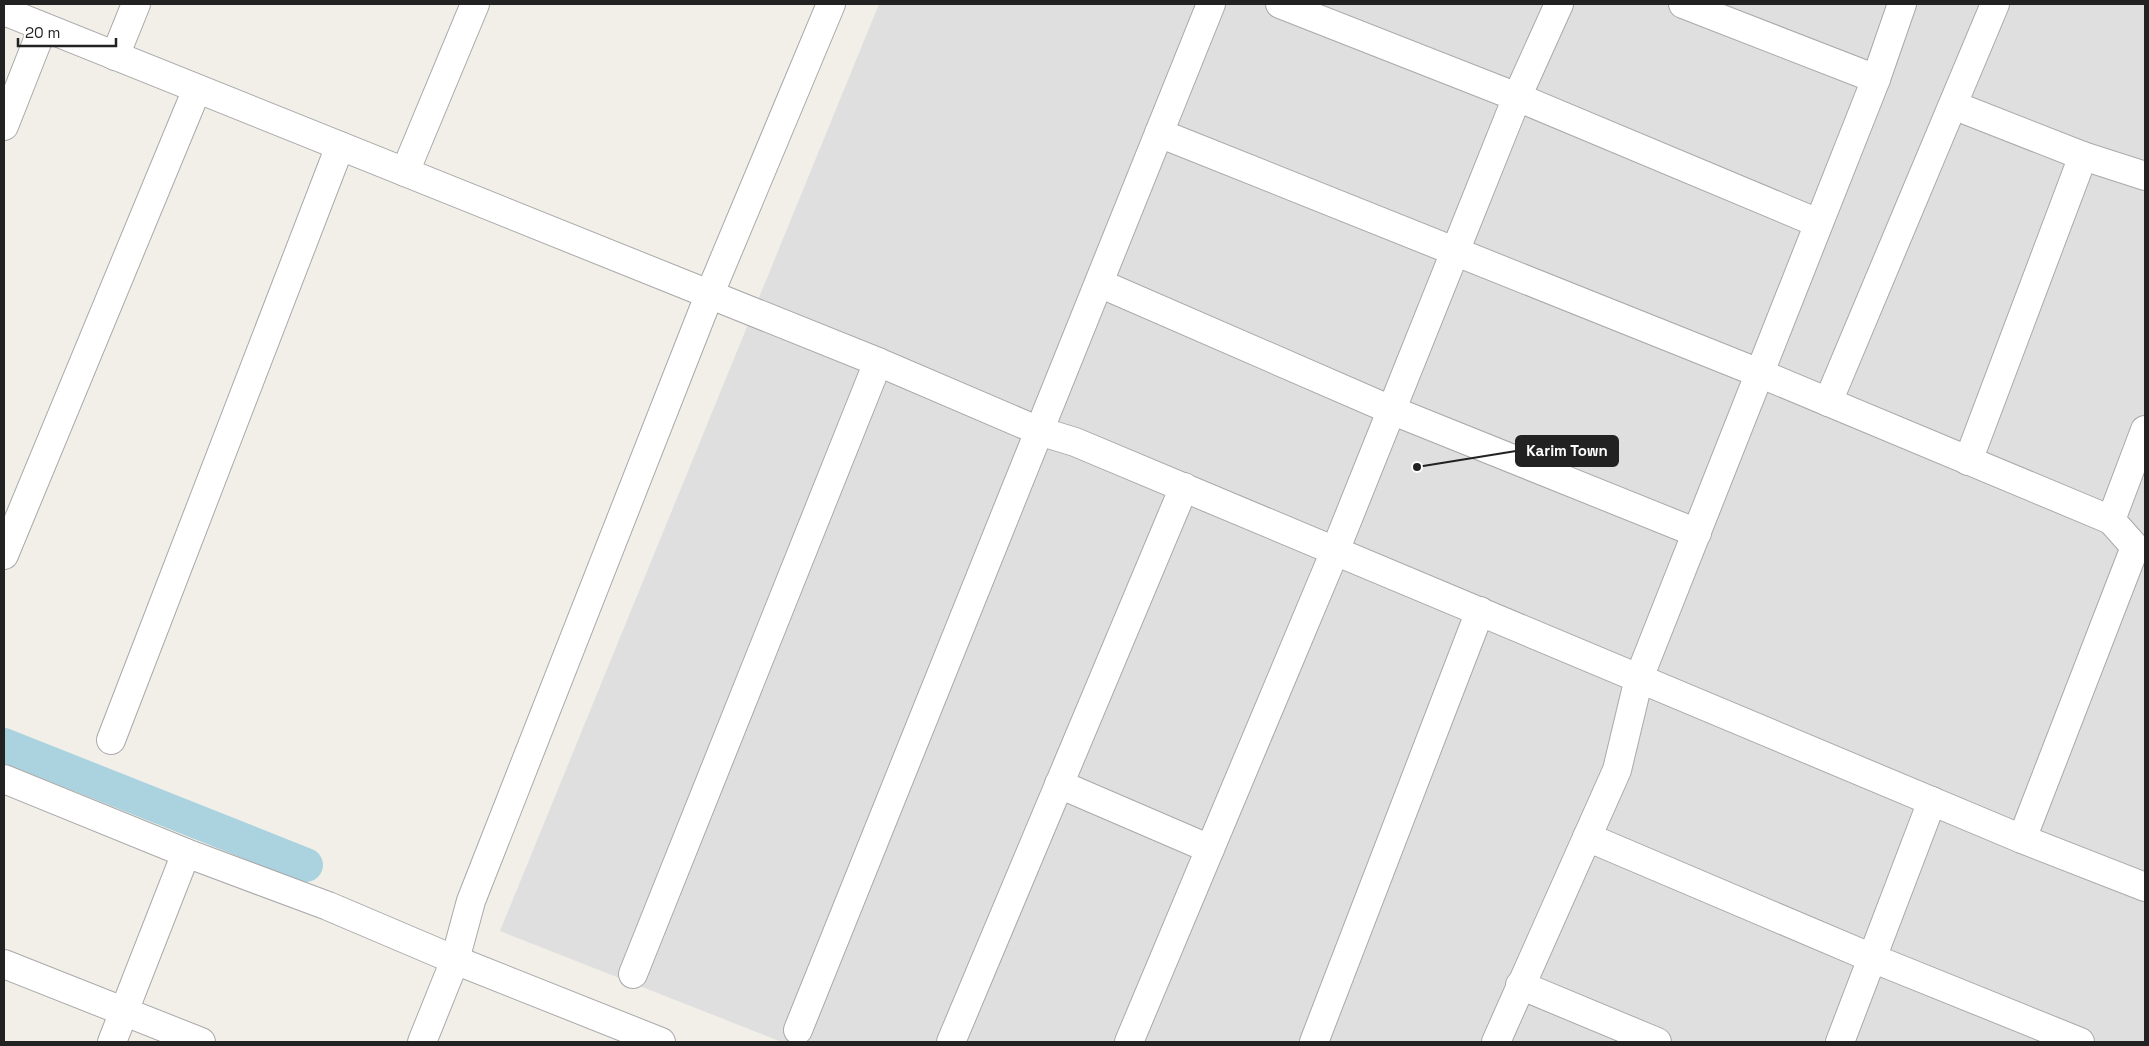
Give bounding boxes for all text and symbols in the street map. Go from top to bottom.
scale bar [18,15,115,47]
text: 20 m [25,23,60,42]
callout: Karim Town [1516,436,1618,466]
text: Karim Town [1526,441,1608,460]

